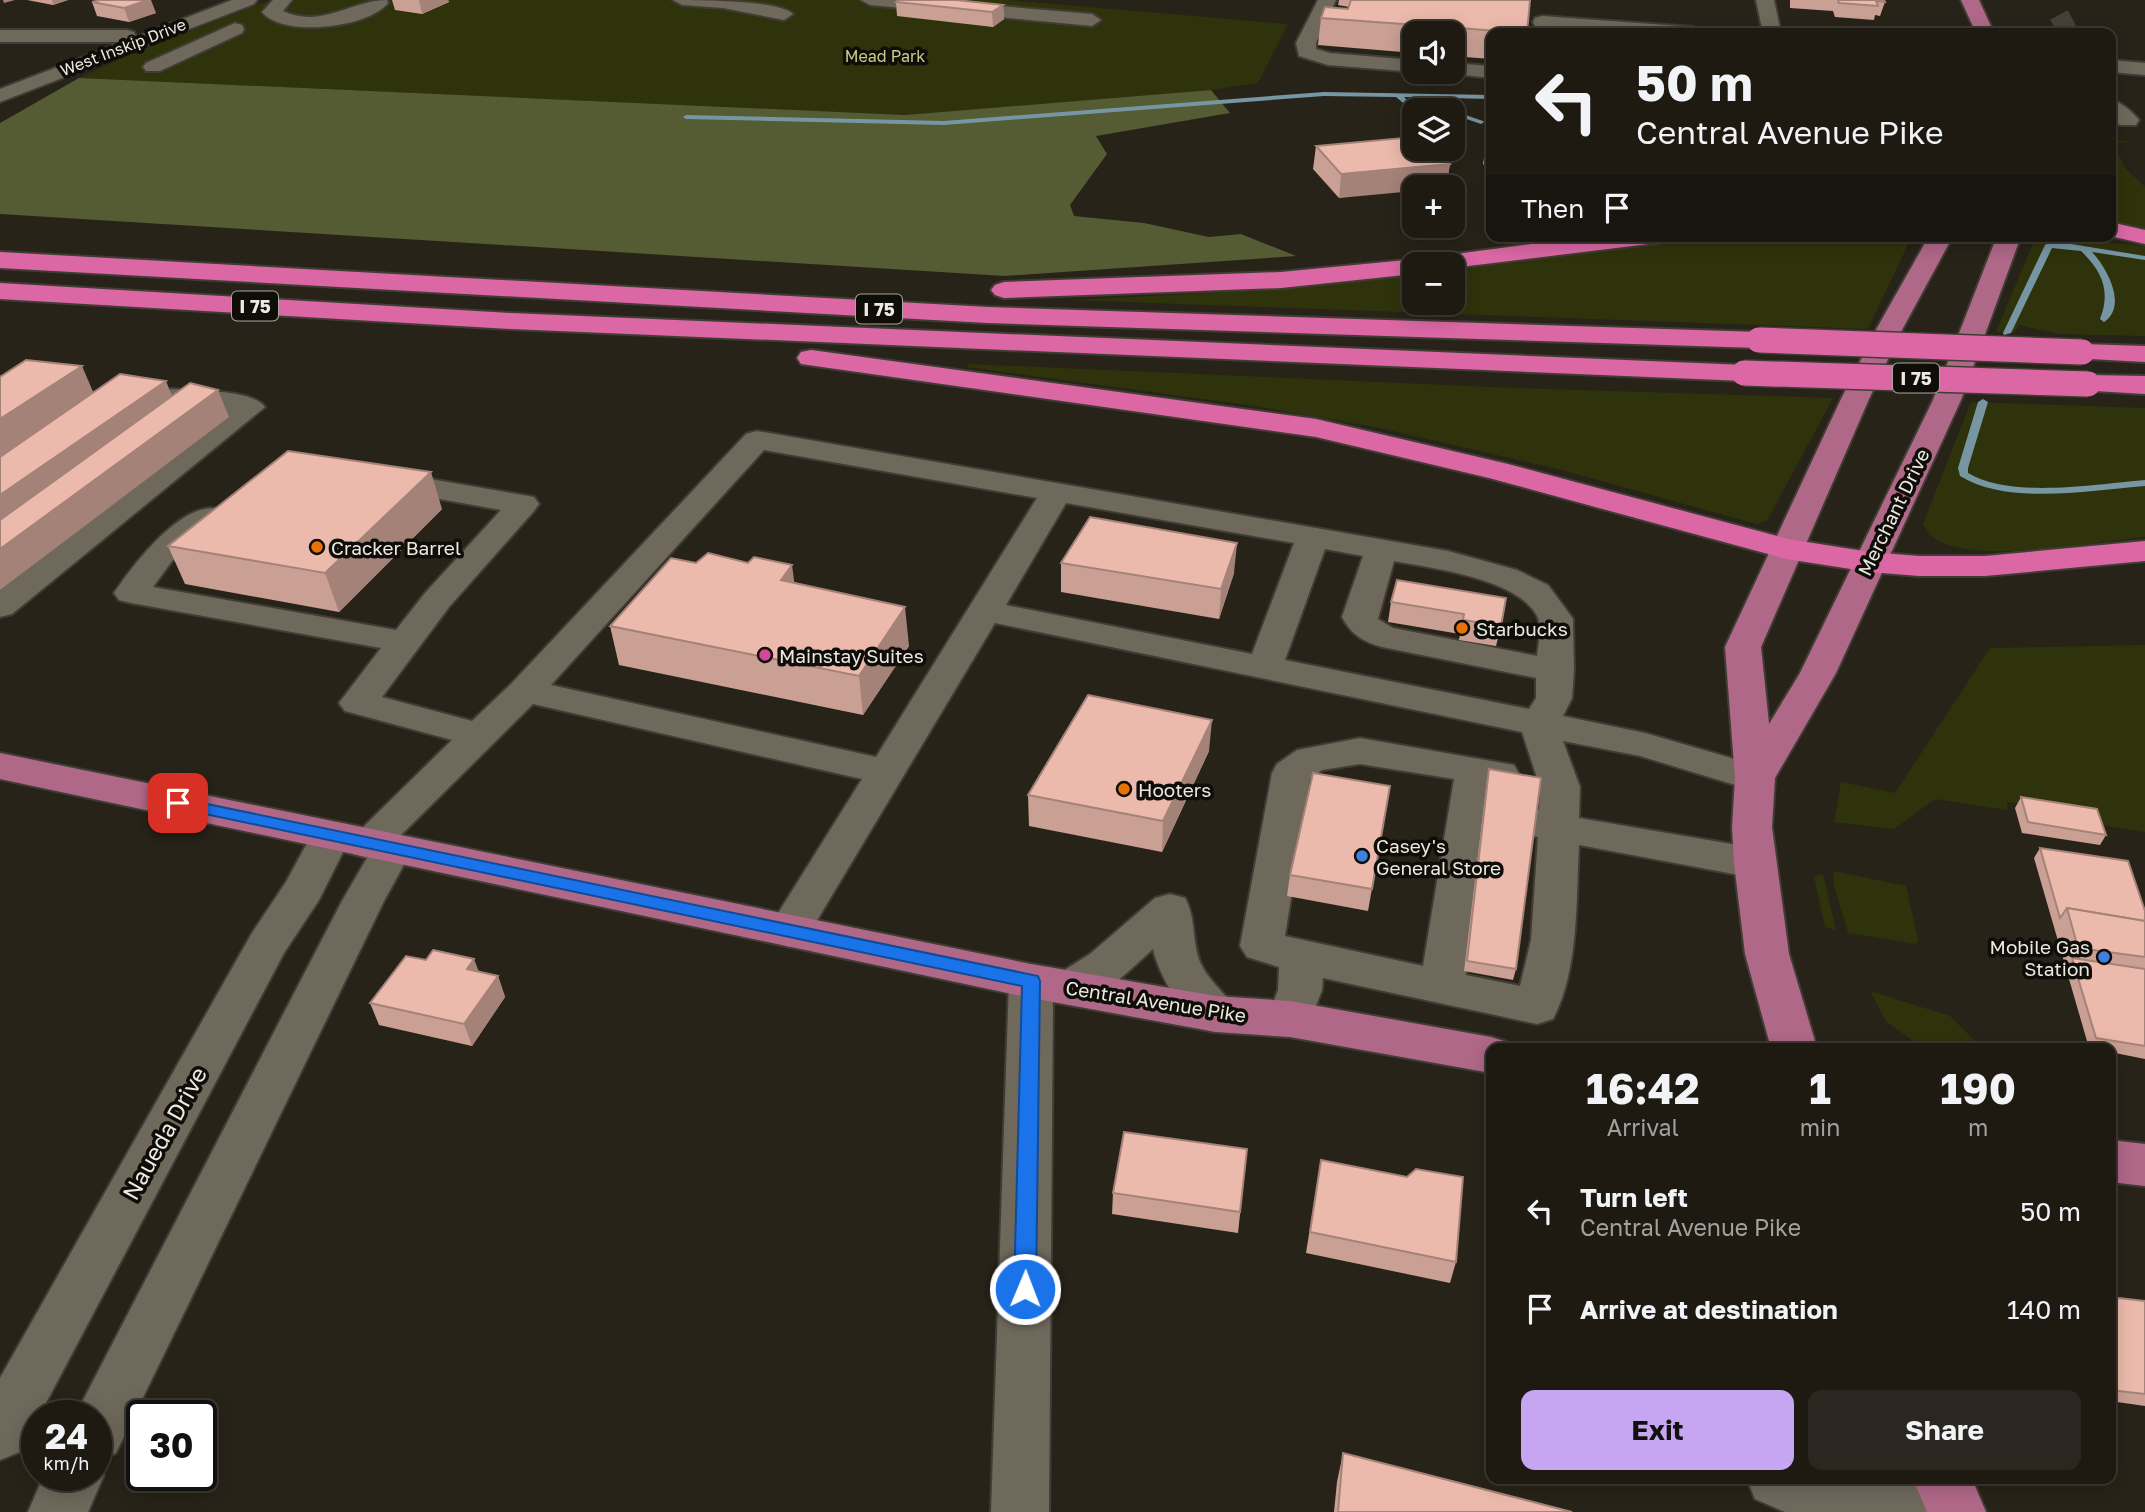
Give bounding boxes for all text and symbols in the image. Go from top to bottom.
street label: West Inskip Drive [57,14,189,80]
map controls [1402,21,1465,315]
button: sound [1402,21,1465,84]
park label: Mead Park [845,46,925,66]
text: 50 m [1636,53,1753,112]
icon: left [1521,56,1612,147]
button: layers [1402,98,1465,161]
text: Central Avenue Pike [1636,113,1943,151]
button: + [1402,175,1465,238]
icon: arrive [1598,189,1636,227]
text: Then [1521,193,1584,224]
button: − [1402,252,1465,315]
road number: I 75 [232,292,278,320]
road number: I 75 [856,295,902,324]
road number: I 75 [1893,364,1939,392]
street label: Merchant Drive [1852,445,1934,579]
place label: Cracker Barrel [331,536,461,559]
marker: Cracker Barrel [309,539,325,555]
place label: Starbucks [1476,617,1568,640]
marker: Starbucks [1454,620,1470,636]
place label: Mainstay Suites [779,644,924,667]
marker: Mainstay Suites [757,647,773,663]
pin [148,773,208,833]
place label: Hooters [1138,778,1211,801]
marker: Hooters [1116,781,1132,797]
icon: arrive [159,784,197,822]
place label: Casey's General Store [1376,834,1501,879]
marker: Casey's General Store [1354,848,1370,864]
place label: Mobile Gas Station [1990,935,2090,980]
marker: Mobile Gas Station [2096,949,2112,965]
street label: Central Avenue Pike [1064,975,1248,1027]
street label: Naueda Drive [116,1062,212,1204]
text: 16:42 [1586,1063,1700,1113]
text: 1 [1809,1063,1831,1113]
text: 190 [1940,1063,2016,1113]
text: Arrival [1607,1113,1679,1141]
text: min [1800,1113,1840,1141]
text: m [1968,1113,1988,1141]
text: Turn left [1580,1182,1688,1213]
icon: left [1521,1192,1559,1230]
text: 50 m [2020,1196,2081,1227]
text: Central Avenue Pike [1580,1213,1801,1241]
position arrow [988,1252,1062,1326]
icon: arrive [1521,1290,1559,1328]
text: Arrive at destination [1580,1294,1838,1325]
text: 140 m [2007,1294,2081,1325]
button: Exit [1521,1390,1794,1470]
button: Share [1808,1390,2081,1470]
speed limit sign: 30 [126,1400,217,1491]
text: 24 [45,1415,88,1457]
text: km/h [44,1452,89,1474]

